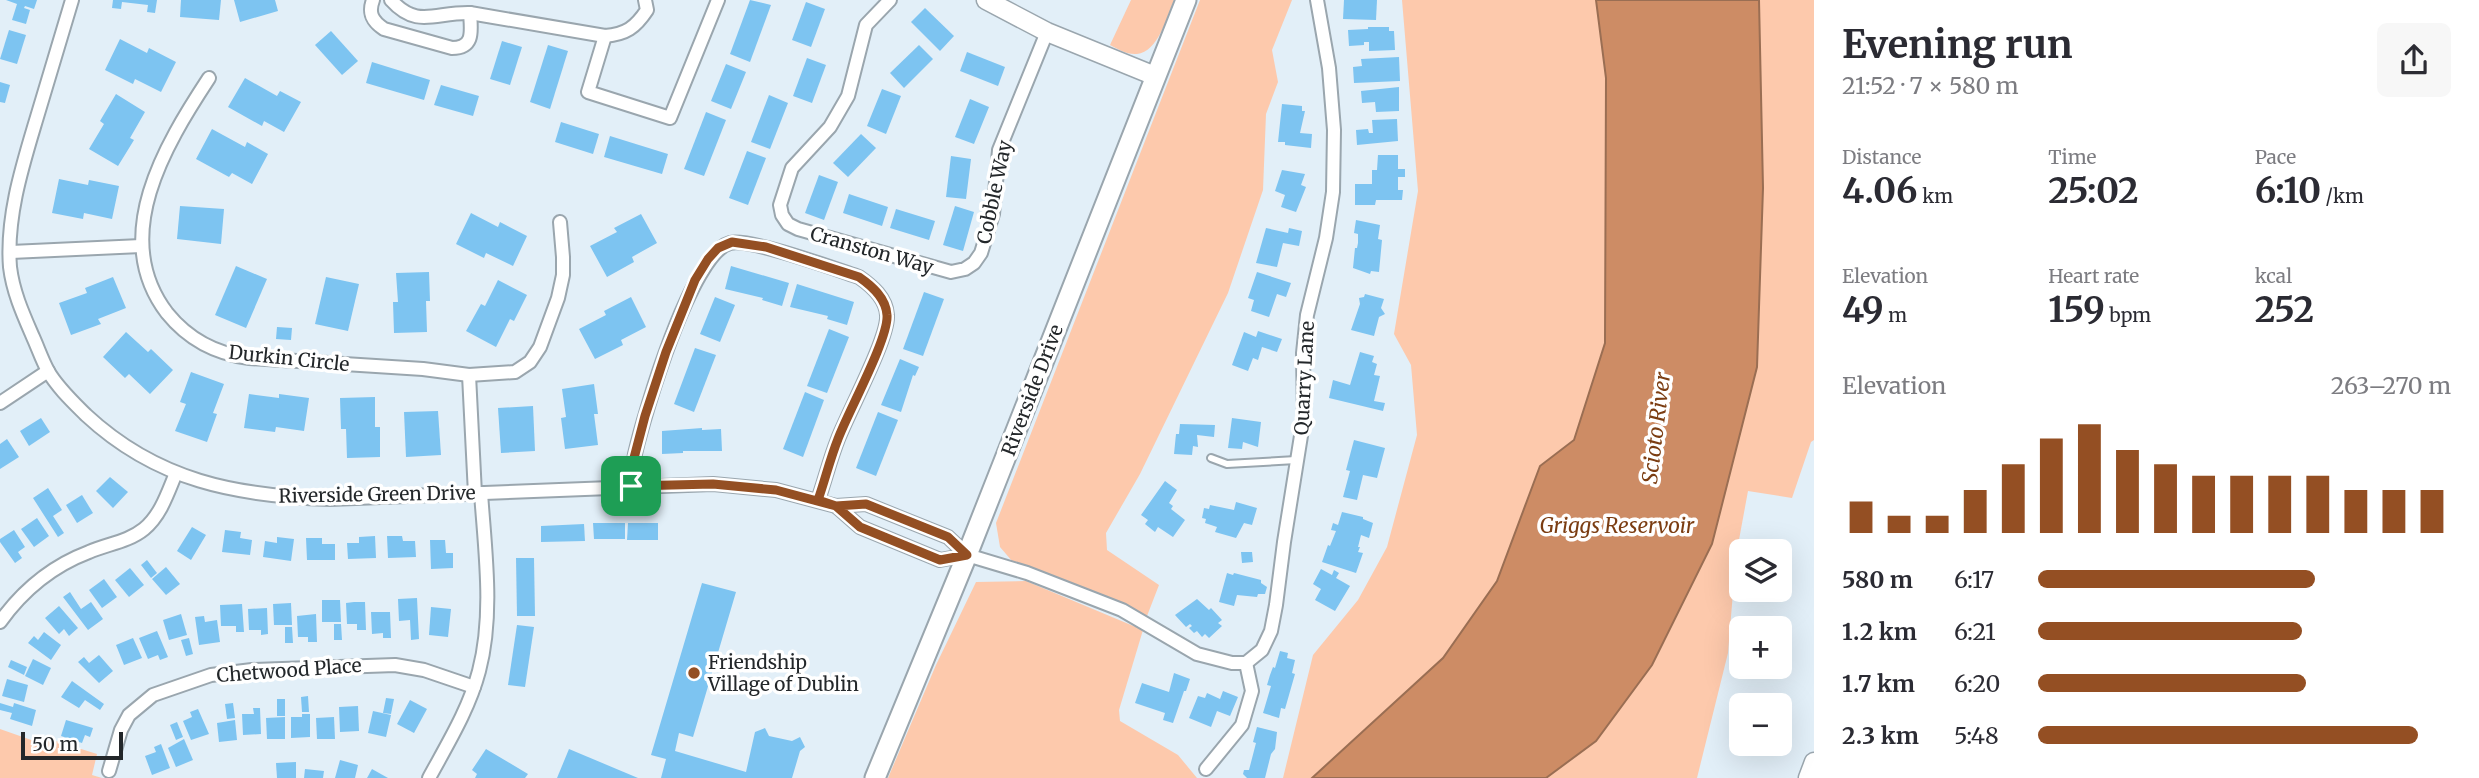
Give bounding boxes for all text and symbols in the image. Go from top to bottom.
text: Evening run [1842,21,2073,68]
button: share [2377,23,2451,97]
text: 21:52 · 7 × 580 m [1842,71,2019,100]
street label: Cobble Way [971,138,1017,246]
text: Distance [1842,145,1921,169]
text: Time [2048,145,2097,169]
text: Pace [2255,145,2296,169]
text: 4.06 [1842,169,1918,213]
text: 25:02 [2048,169,2139,213]
text: 6:10 [2255,169,2321,213]
text: km [1918,184,1953,208]
text: /km [2321,184,2364,208]
street label: Cranston Way [808,221,936,279]
text: Elevation [1842,264,1928,288]
text: Heart rate [2048,264,2139,288]
text: kcal [2255,264,2292,288]
text: 49 [1842,288,1884,332]
text: 159 [2048,288,2105,332]
text: 252 [2255,288,2314,332]
text: m [1884,303,1907,327]
text: bpm [2105,303,2151,327]
street label: Quarry Lane [1289,320,1319,436]
street label: Riverside Drive [996,321,1068,459]
street label: Durkin Circle [227,340,351,376]
water label: Scioto River [1636,370,1676,485]
text: Elevation [1842,371,1946,400]
text: 263–270 m [2331,371,2451,400]
pin [601,456,661,516]
icon: arrive [612,467,650,505]
street label: Riverside Green Drive [278,480,476,508]
water label: Griggs Reservoir [1540,512,1695,539]
map controls [1729,539,1792,756]
button: layers [1729,539,1792,602]
text: 580 m [1842,565,1913,594]
text: 6:17 [1954,565,1994,594]
button: + [1729,616,1792,679]
text: 1.2 km [1842,617,1917,646]
text: 6:21 [1954,617,1996,646]
place label: Friendship Village of Dublin [707,650,859,696]
street label: Chetwood Place [216,653,362,687]
marker: Friendship Village of Dublin [686,665,702,681]
text: 1.7 km [1842,669,1915,698]
text: 6:20 [1954,669,2000,698]
button: − [1729,693,1792,756]
text: 2.3 km [1842,721,1919,750]
text: 5:48 [1954,721,1999,750]
scale bar [21,729,122,761]
text: 50 m [32,732,78,756]

